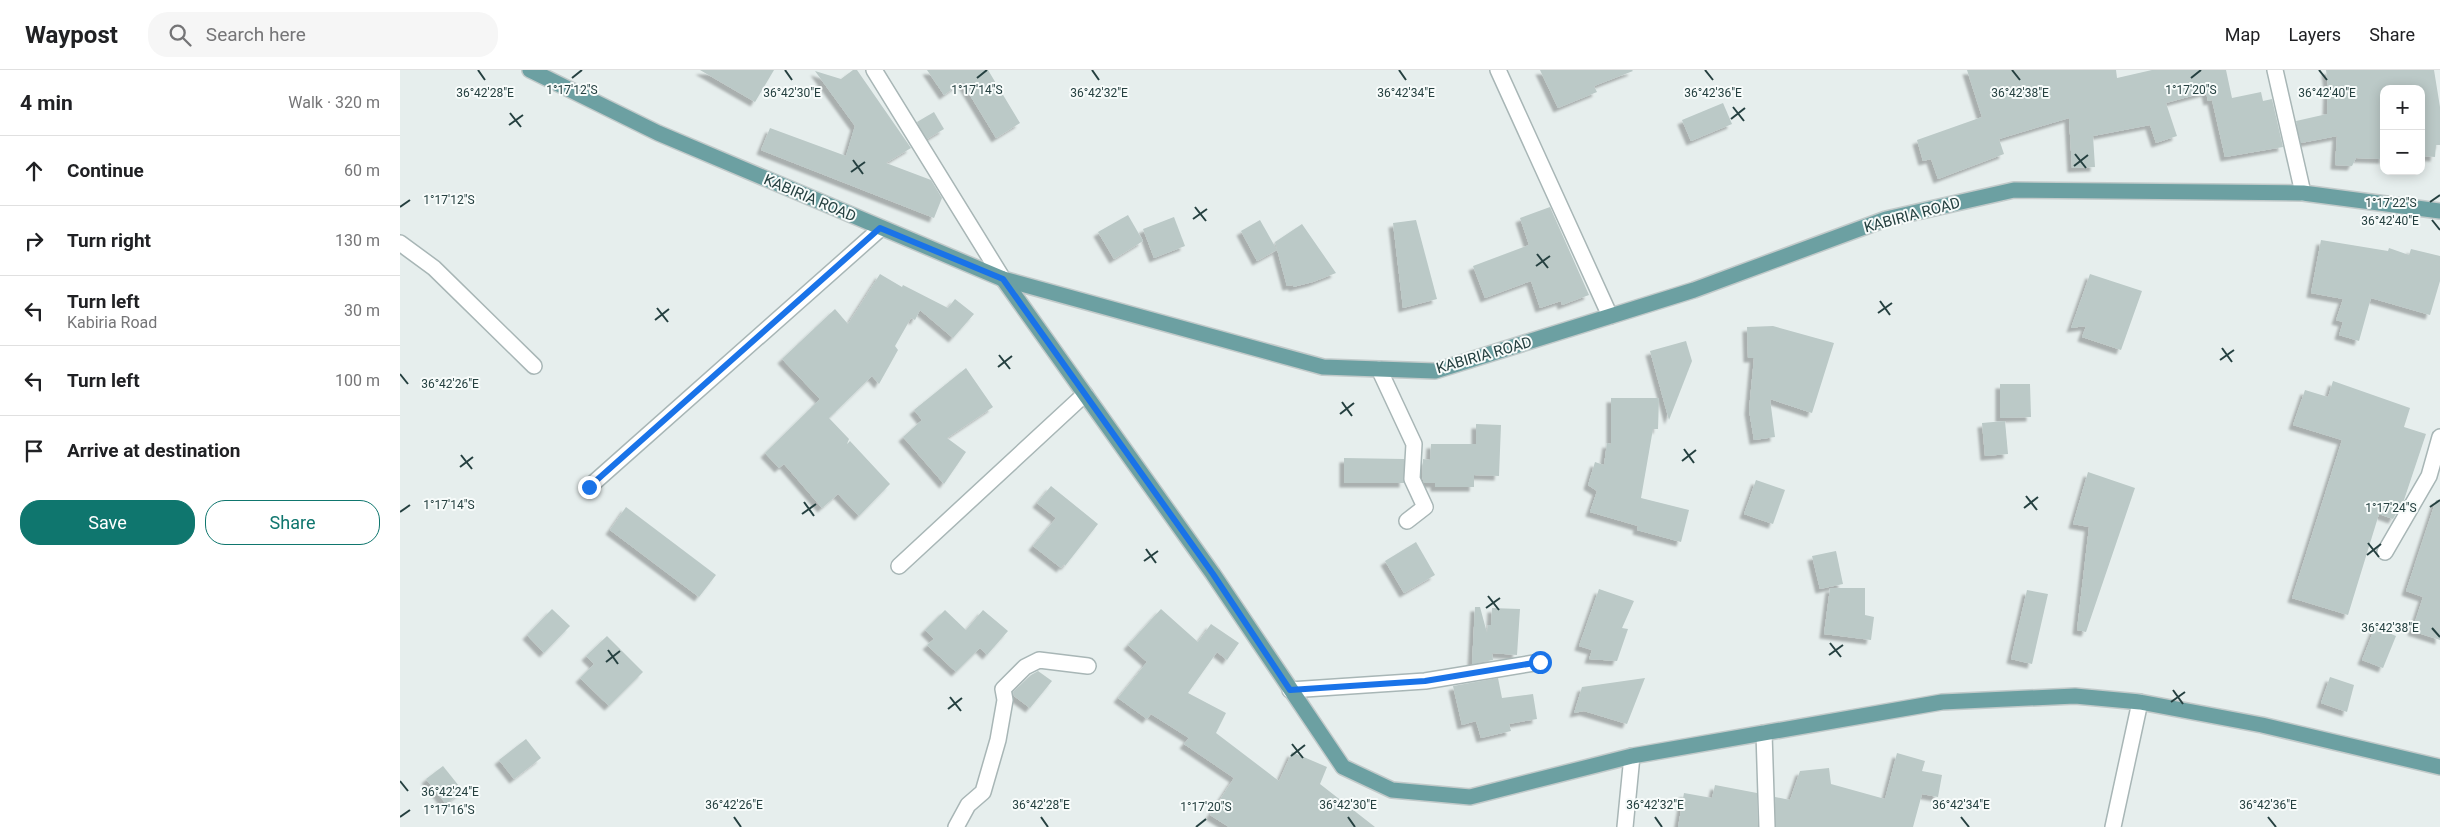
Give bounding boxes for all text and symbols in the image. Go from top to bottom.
search box [148,12,498,57]
text: Waypost [25,21,118,49]
icon: search [166,21,194,49]
text: Search here [206,23,306,46]
text: Map [2225,24,2260,45]
text: Layers [2288,24,2341,45]
text: Share [2369,24,2415,45]
text: 1°17'12"S [546,83,598,97]
text: 1°17'14"S [951,83,1003,97]
text: 1°17'20"S [2165,83,2217,97]
map controls [2380,85,2425,175]
button: + [2380,85,2425,130]
text: 36°42'28"E [456,86,514,100]
text: 36°42'30"E [763,86,821,100]
text: 36°42'32"E [1070,86,1128,100]
text: 36°42'34"E [1377,86,1435,100]
text: 36°42'36"E [1684,86,1742,100]
text: 36°42'38"E [1991,86,2049,100]
text: 36°42'40"E [2298,86,2356,100]
text: 4 min [20,91,73,115]
text: Walk · 320 m [288,93,380,112]
button: − [2380,130,2425,175]
icon: ahead [20,157,48,185]
text: Continue [67,159,144,182]
text: 60 m [344,161,380,180]
street label: KABIRIA ROAD [761,170,859,226]
text: 1°17'12"S [423,193,475,207]
street label: KABIRIA ROAD [1862,194,1962,236]
text: 1°17'22"S [2365,196,2417,210]
text: 36°42'40"E [2361,214,2419,228]
icon: right [20,227,48,255]
text: Turn right [67,229,151,252]
text: 130 m [335,231,380,250]
text: Turn left [67,290,140,313]
icon: left [20,297,48,325]
text: 30 m [344,301,380,320]
text: Kabiria Road [67,313,157,332]
street label: KABIRIA ROAD [1434,333,1534,377]
icon: left [20,367,48,395]
text: Turn left [67,369,140,392]
text: 100 m [335,371,380,390]
text: 36°42'26"E [421,377,479,391]
icon: arrive [20,437,48,465]
text: Arrive at destination [67,439,240,462]
route end [578,476,601,499]
text: 1°17'14"S [423,498,475,512]
button: Save [20,500,195,545]
button: Share [205,500,380,545]
text: 1°17'24"S [2365,501,2417,515]
text: 36°42'38"E [2361,621,2419,635]
route start [1529,651,1552,674]
text: 36°42'24"E [421,785,479,799]
text: 36°42'26"E [705,798,763,812]
text: 36°42'28"E [1012,798,1070,812]
text: 36°42'30"E [1319,798,1377,812]
text: 36°42'32"E [1626,798,1684,812]
text: 36°42'34"E [1932,798,1990,812]
text: 36°42'36"E [2239,798,2297,812]
text: 1°17'20"S [1180,800,1232,814]
text: 1°17'16"S [423,803,475,817]

